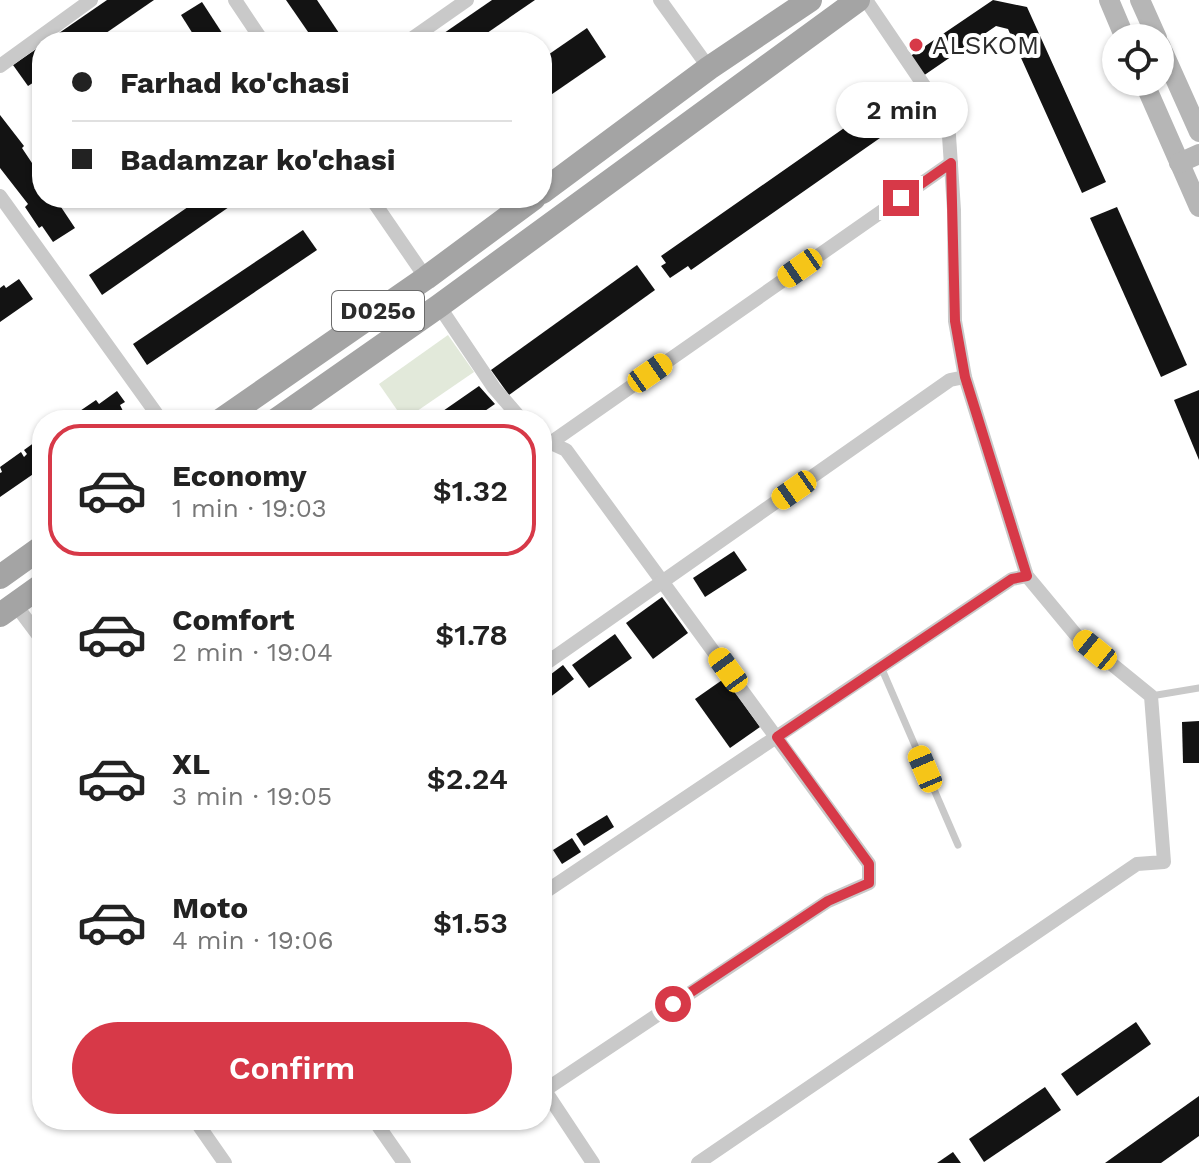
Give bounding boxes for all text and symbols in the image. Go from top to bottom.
map controls [1102,24,1174,96]
button: locate [1102,24,1174,96]
place label: ALSKOM [932,30,1039,60]
marker: ALSKOM [907,36,925,54]
text: Farhad ko'chasi [120,65,350,100]
callout: 2 min [835,82,967,138]
text: 2 min [866,95,938,125]
text: Badamzar ko'chasi [120,142,395,177]
route end [883,180,919,216]
car [773,244,827,292]
road number: D025o [332,291,424,331]
car [623,349,677,397]
icon: car [76,454,148,526]
text: Economy [172,458,307,493]
car [767,466,821,514]
text: $1.32 [433,473,508,508]
text: 1 min · 19:03 [172,493,327,523]
icon: car [76,598,148,670]
text: Comfort [172,602,294,637]
text: $1.78 [435,617,508,652]
car [1069,626,1121,674]
text: 2 min · 19:04 [172,637,333,667]
car [704,644,752,696]
icon: car [76,742,148,814]
car [905,742,945,796]
text: XL [172,746,210,781]
text: $2.24 [427,761,508,796]
text: 3 min · 19:05 [172,781,332,811]
icon: car [76,886,148,958]
text: Moto [172,890,248,925]
text: $1.53 [433,905,508,940]
text: 4 min · 19:06 [172,925,334,955]
route start [655,986,691,1022]
button: Confirm [72,1022,512,1114]

